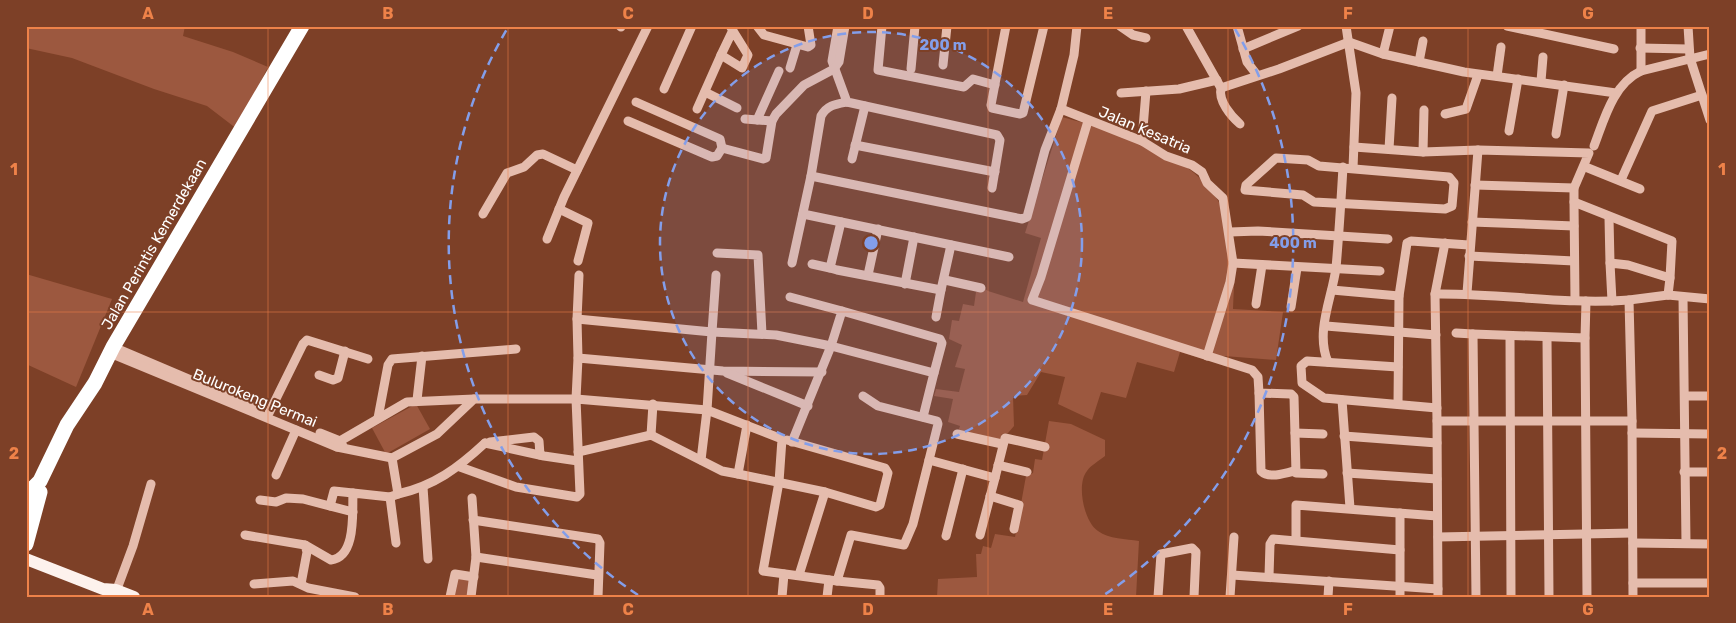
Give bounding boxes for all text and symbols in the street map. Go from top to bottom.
text: A [142,4,154,23]
text: B [382,4,394,23]
text: C [622,4,634,23]
text: D [862,4,874,23]
text: E [1103,4,1113,23]
text: F [1343,4,1353,23]
text: G [1582,4,1594,23]
text: 200 m [919,36,967,54]
street label: Jalan Kesatria [1096,102,1194,158]
street label: Jalan Perintis Kemerdekaan [98,155,210,333]
text: 1 [10,160,18,179]
text: 1 [1718,160,1726,179]
centre of rings [862,234,880,252]
text: 400 m [1269,234,1317,252]
street label: Bulurokeng Permai [190,365,320,431]
text: 2 [9,444,19,463]
text: 2 [1717,444,1727,463]
text: A [142,600,154,619]
text: B [382,600,394,619]
text: C [622,600,634,619]
text: D [862,600,874,619]
text: E [1103,600,1113,619]
text: F [1343,600,1353,619]
text: G [1582,600,1594,619]

